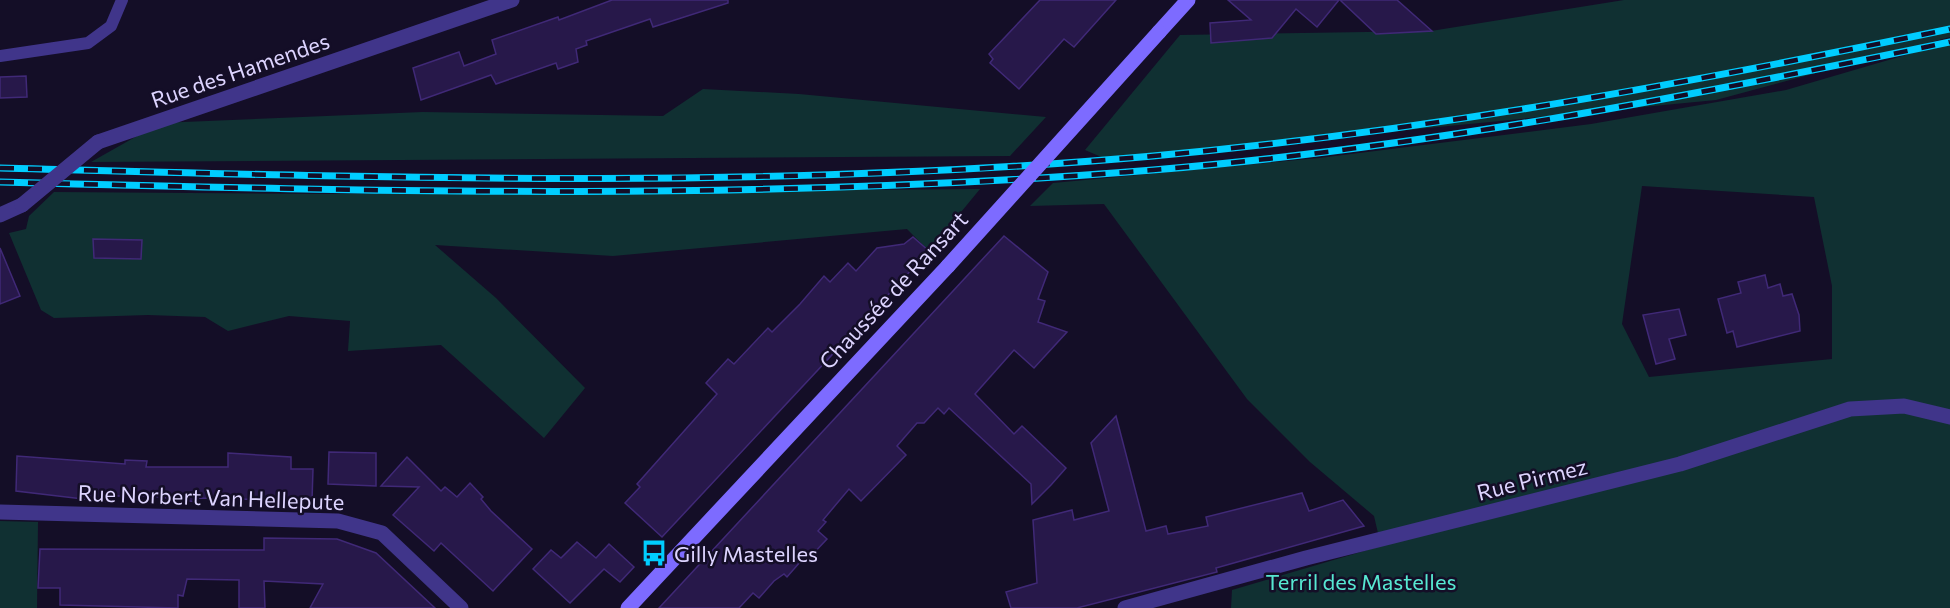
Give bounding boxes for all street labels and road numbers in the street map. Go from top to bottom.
street label: Rue des Hamendes [147,27,333,113]
street label: Chaussée de Ransart [813,206,973,374]
street label: Rue Pirmez [1474,452,1590,506]
street label: Rue Norbert Van Hellepute [77,479,345,515]

